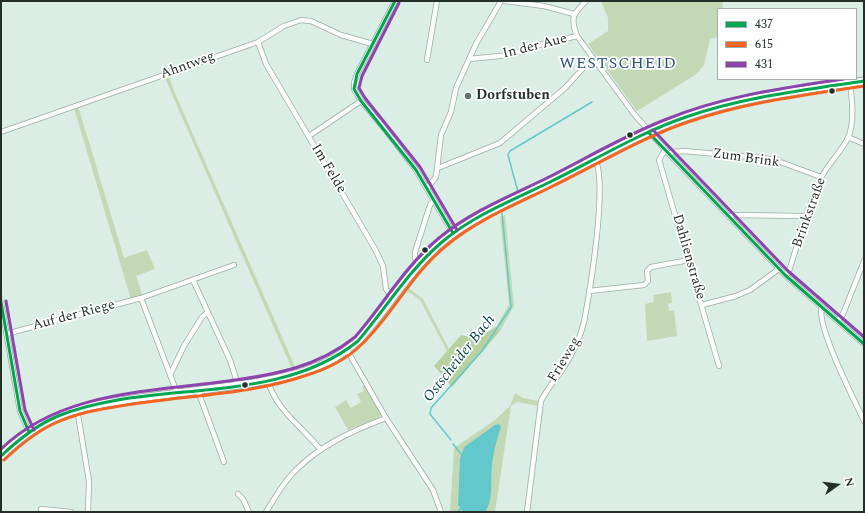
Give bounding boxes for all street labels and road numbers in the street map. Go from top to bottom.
street label: In der Aue [501,31,569,63]
street label: Ahntweg [159,48,217,84]
street label: Im Felde [307,141,349,197]
street label: Zum Brink [711,146,781,172]
street label: Brinkstraße [790,176,830,250]
street label: Dahlienstraße [668,212,708,302]
street label: Auf der Riege [31,297,117,335]
street label: Frieweg [545,334,585,386]

